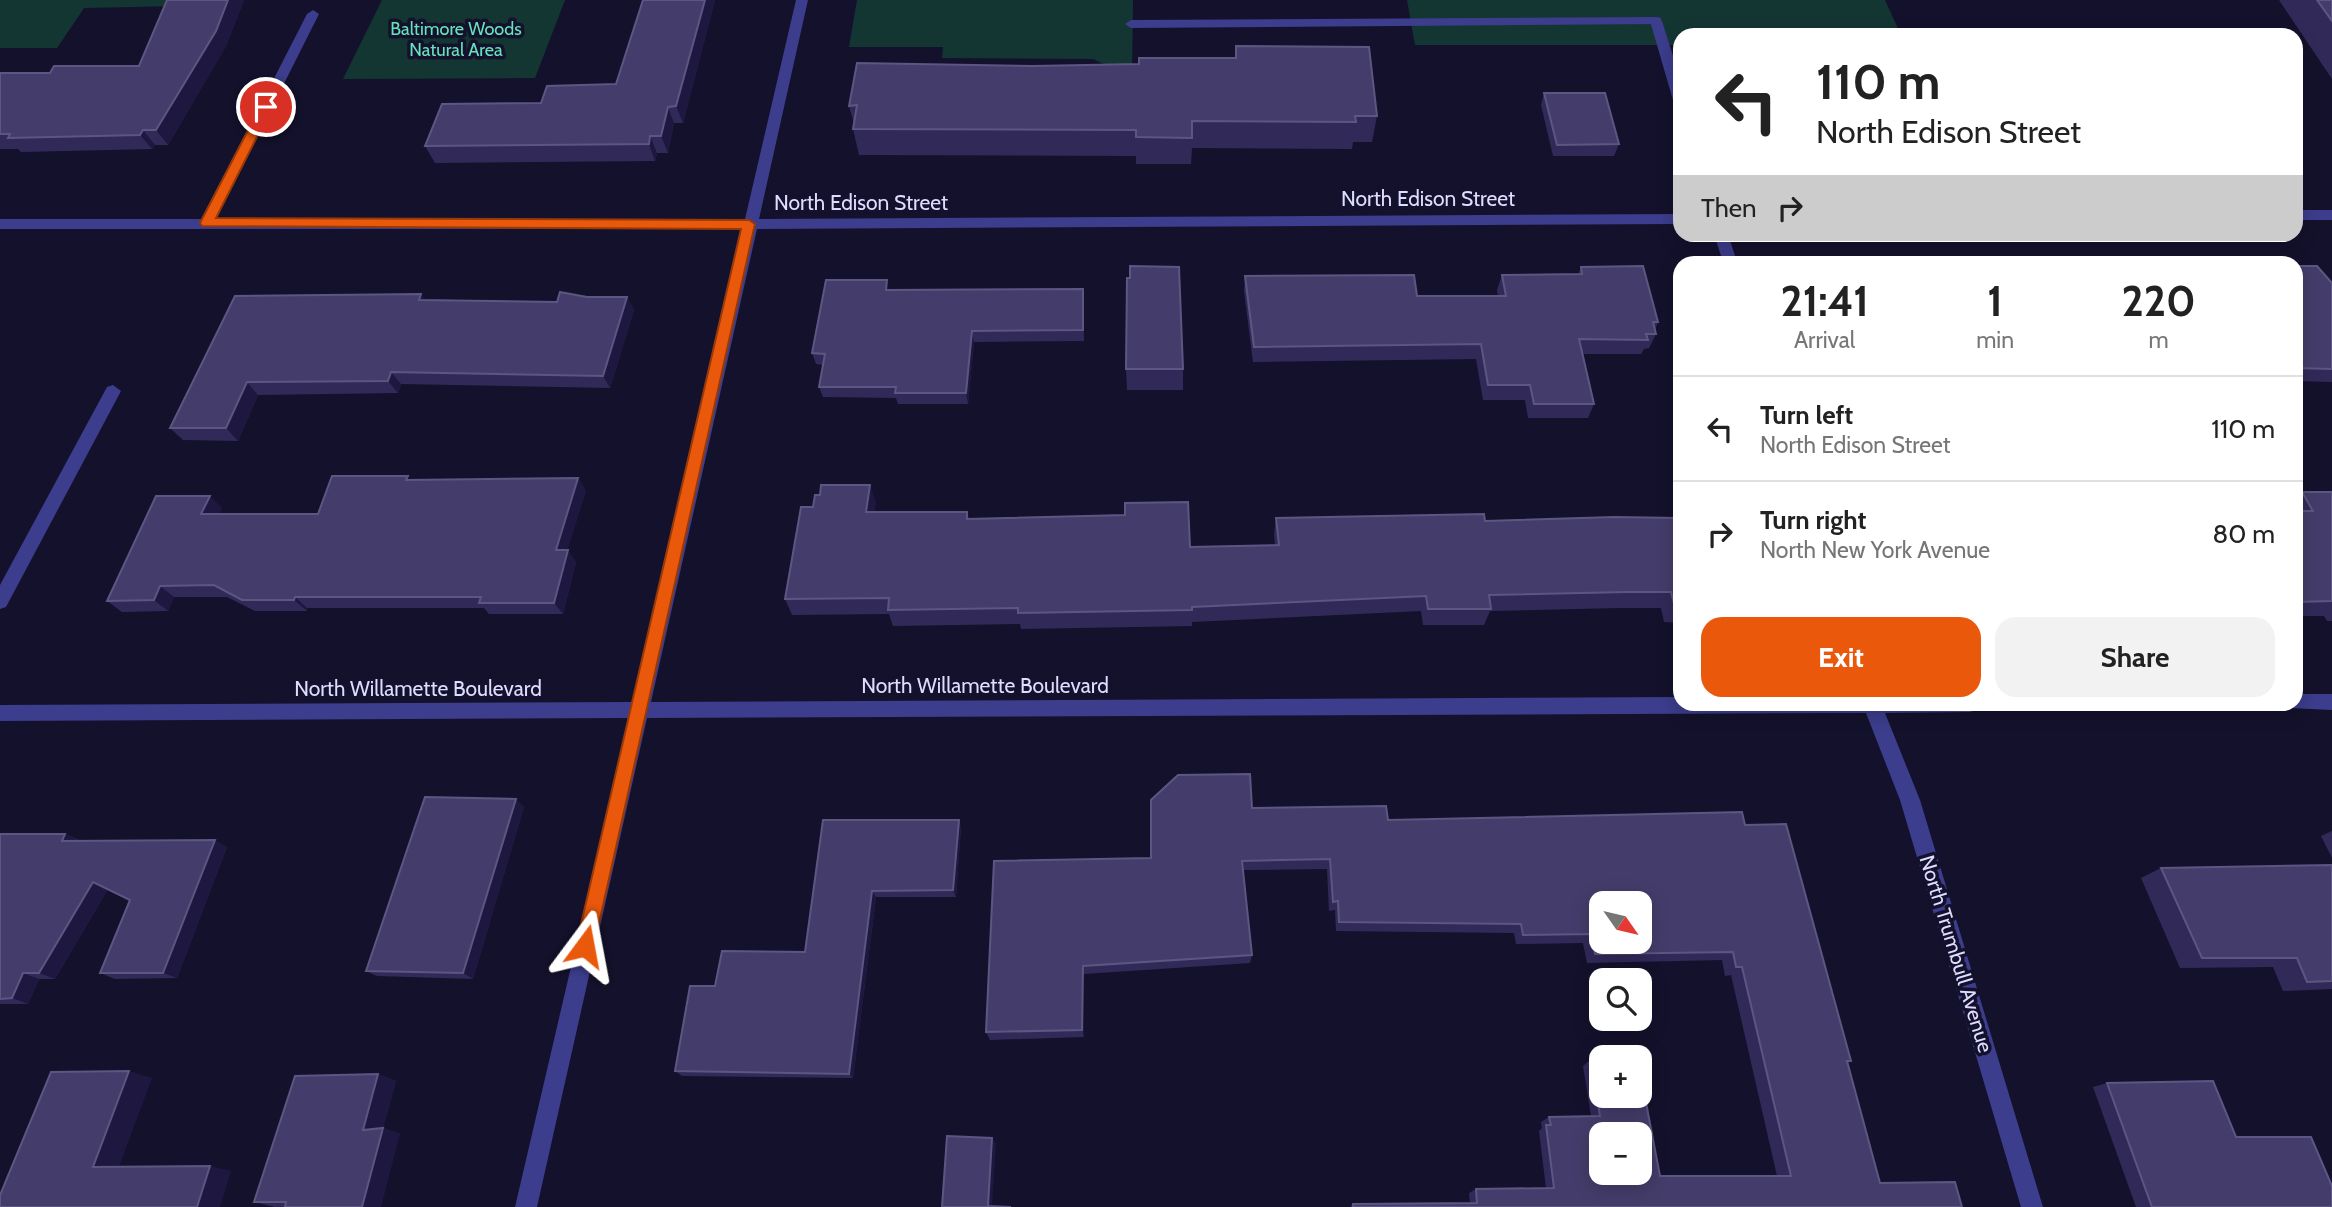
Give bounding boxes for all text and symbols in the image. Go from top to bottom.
park label: Baltimore Woods Natural Area [390,18,522,61]
text: 110 m [1816,52,1940,111]
icon: left [1701,56,1792,147]
pin [236,77,296,137]
icon: arrive [247,88,285,126]
text: North Edison Street [1816,112,2081,151]
street label: North Edison Street [1341,186,1515,211]
icon: right [1771,189,1809,227]
street label: North Edison Street [774,190,948,215]
text: Then [1701,192,1757,224]
text: 21:41 [1780,275,1869,327]
text: 1 [1987,275,2003,327]
text: 220 [2121,275,2196,327]
text: Arrival [1794,326,1855,354]
text: min [1976,326,2014,354]
text: m [2148,326,2169,354]
text: Turn left [1760,399,1853,431]
icon: left [1701,410,1739,448]
text: 110 m [2211,413,2275,445]
text: North Edison Street [1760,431,1951,459]
text: Turn right [1760,504,1866,536]
icon: right [1701,515,1739,553]
text: 80 m [2212,518,2275,550]
text: North New York Avenue [1760,536,1990,564]
button: Exit [1701,617,1981,697]
button: Share [1995,617,2275,697]
street label: North Willamette Boulevard [861,673,1109,698]
street label: North Willamette Boulevard [294,676,542,701]
street label: North Trumbull Avenue [1915,852,1998,1056]
north arrow [1589,891,1652,954]
map controls [1589,891,1652,1185]
position arrow [548,909,622,983]
button: search [1589,968,1652,1031]
button: + [1589,1045,1652,1108]
button: − [1589,1122,1652,1185]

